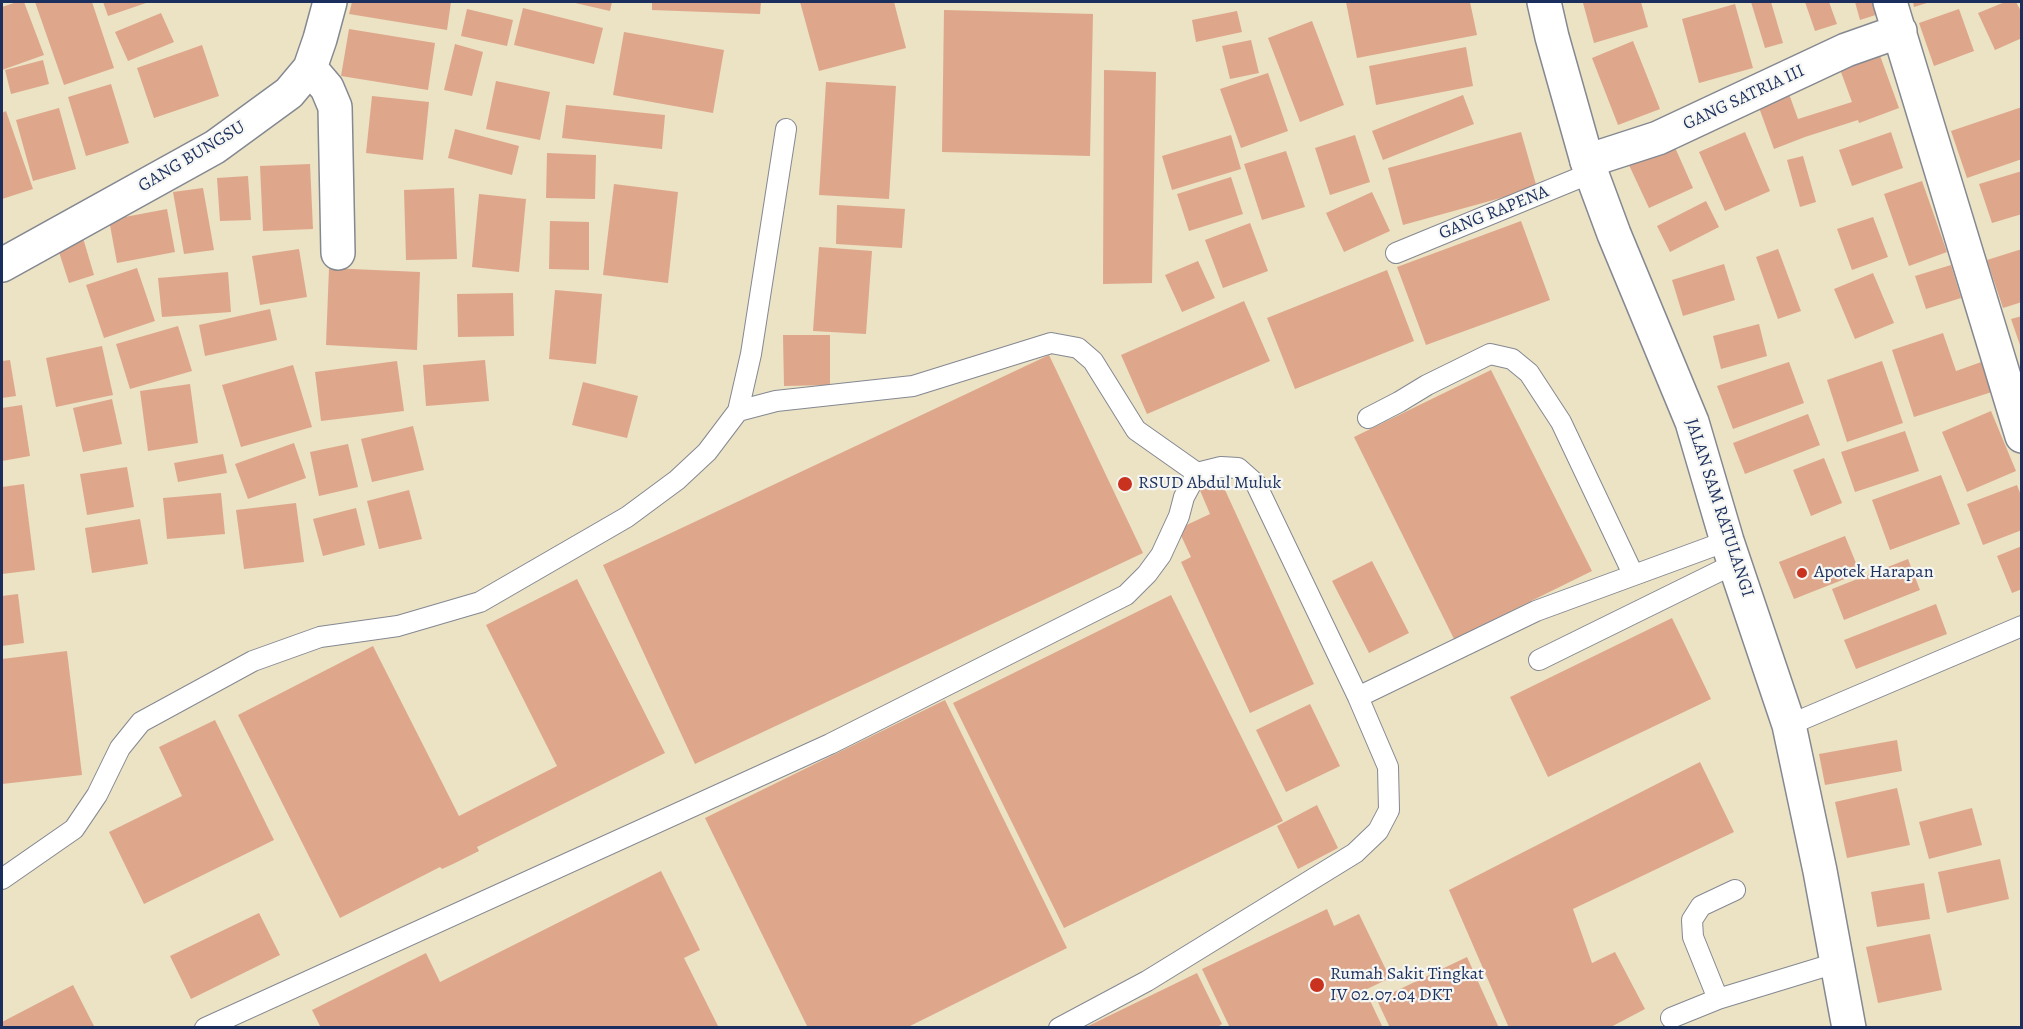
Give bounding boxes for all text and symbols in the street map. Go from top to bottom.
street label: GANG SATRIA III [1680,60,1808,136]
street label: GANG BUNGSU [135,117,249,197]
street label: GANG RAPENA [1436,181,1552,245]
street label: JALAN SAM RATULANGI [1680,416,1758,600]
place label: RSUD Abdul Muluk [1138,473,1281,495]
marker: RSUD Abdul Muluk [1116,475,1134,493]
place label: Apotek Harapan [1814,562,1934,584]
marker: Apotek Harapan [1795,566,1809,580]
place label: Rumah Sakit Tingkat IV 02.07.04 DKT [1330,964,1484,1006]
marker: Rumah Sakit Tingkat IV 02.07.04 DKT [1308,976,1326,994]

